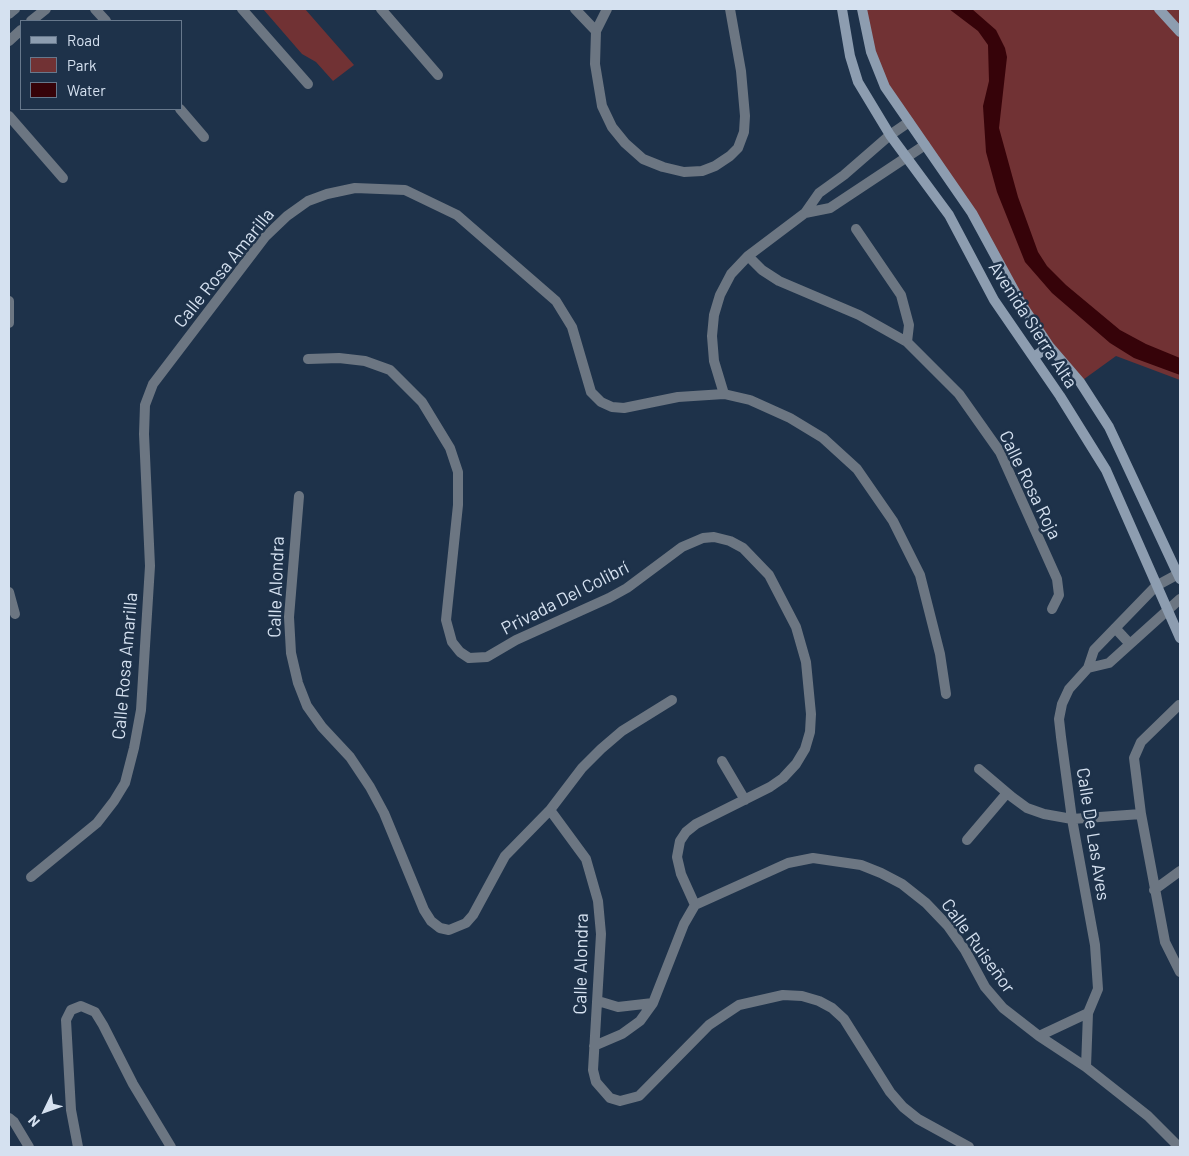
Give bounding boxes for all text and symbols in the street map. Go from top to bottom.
legend [20,20,182,110]
text: Road [67,31,100,49]
text: Park [67,56,96,74]
text: Water [67,81,106,99]
street label: Calle Rosa Amarilla [169,204,279,332]
street label: Avenida Sierra Alta [984,258,1082,392]
street label: Calle Rosa Roja [994,427,1066,543]
street label: Calle Alondra [263,536,289,638]
street label: Privada Del Colibrí [498,557,632,639]
street label: Calle Rosa Amarilla [108,592,142,740]
street label: Calle De Las Aves [1072,766,1114,902]
street label: Calle Ruiseñor [937,895,1019,997]
street label: Calle Alondra [569,913,593,1015]
north arrow [20,1086,70,1136]
text: N [24,1112,43,1131]

